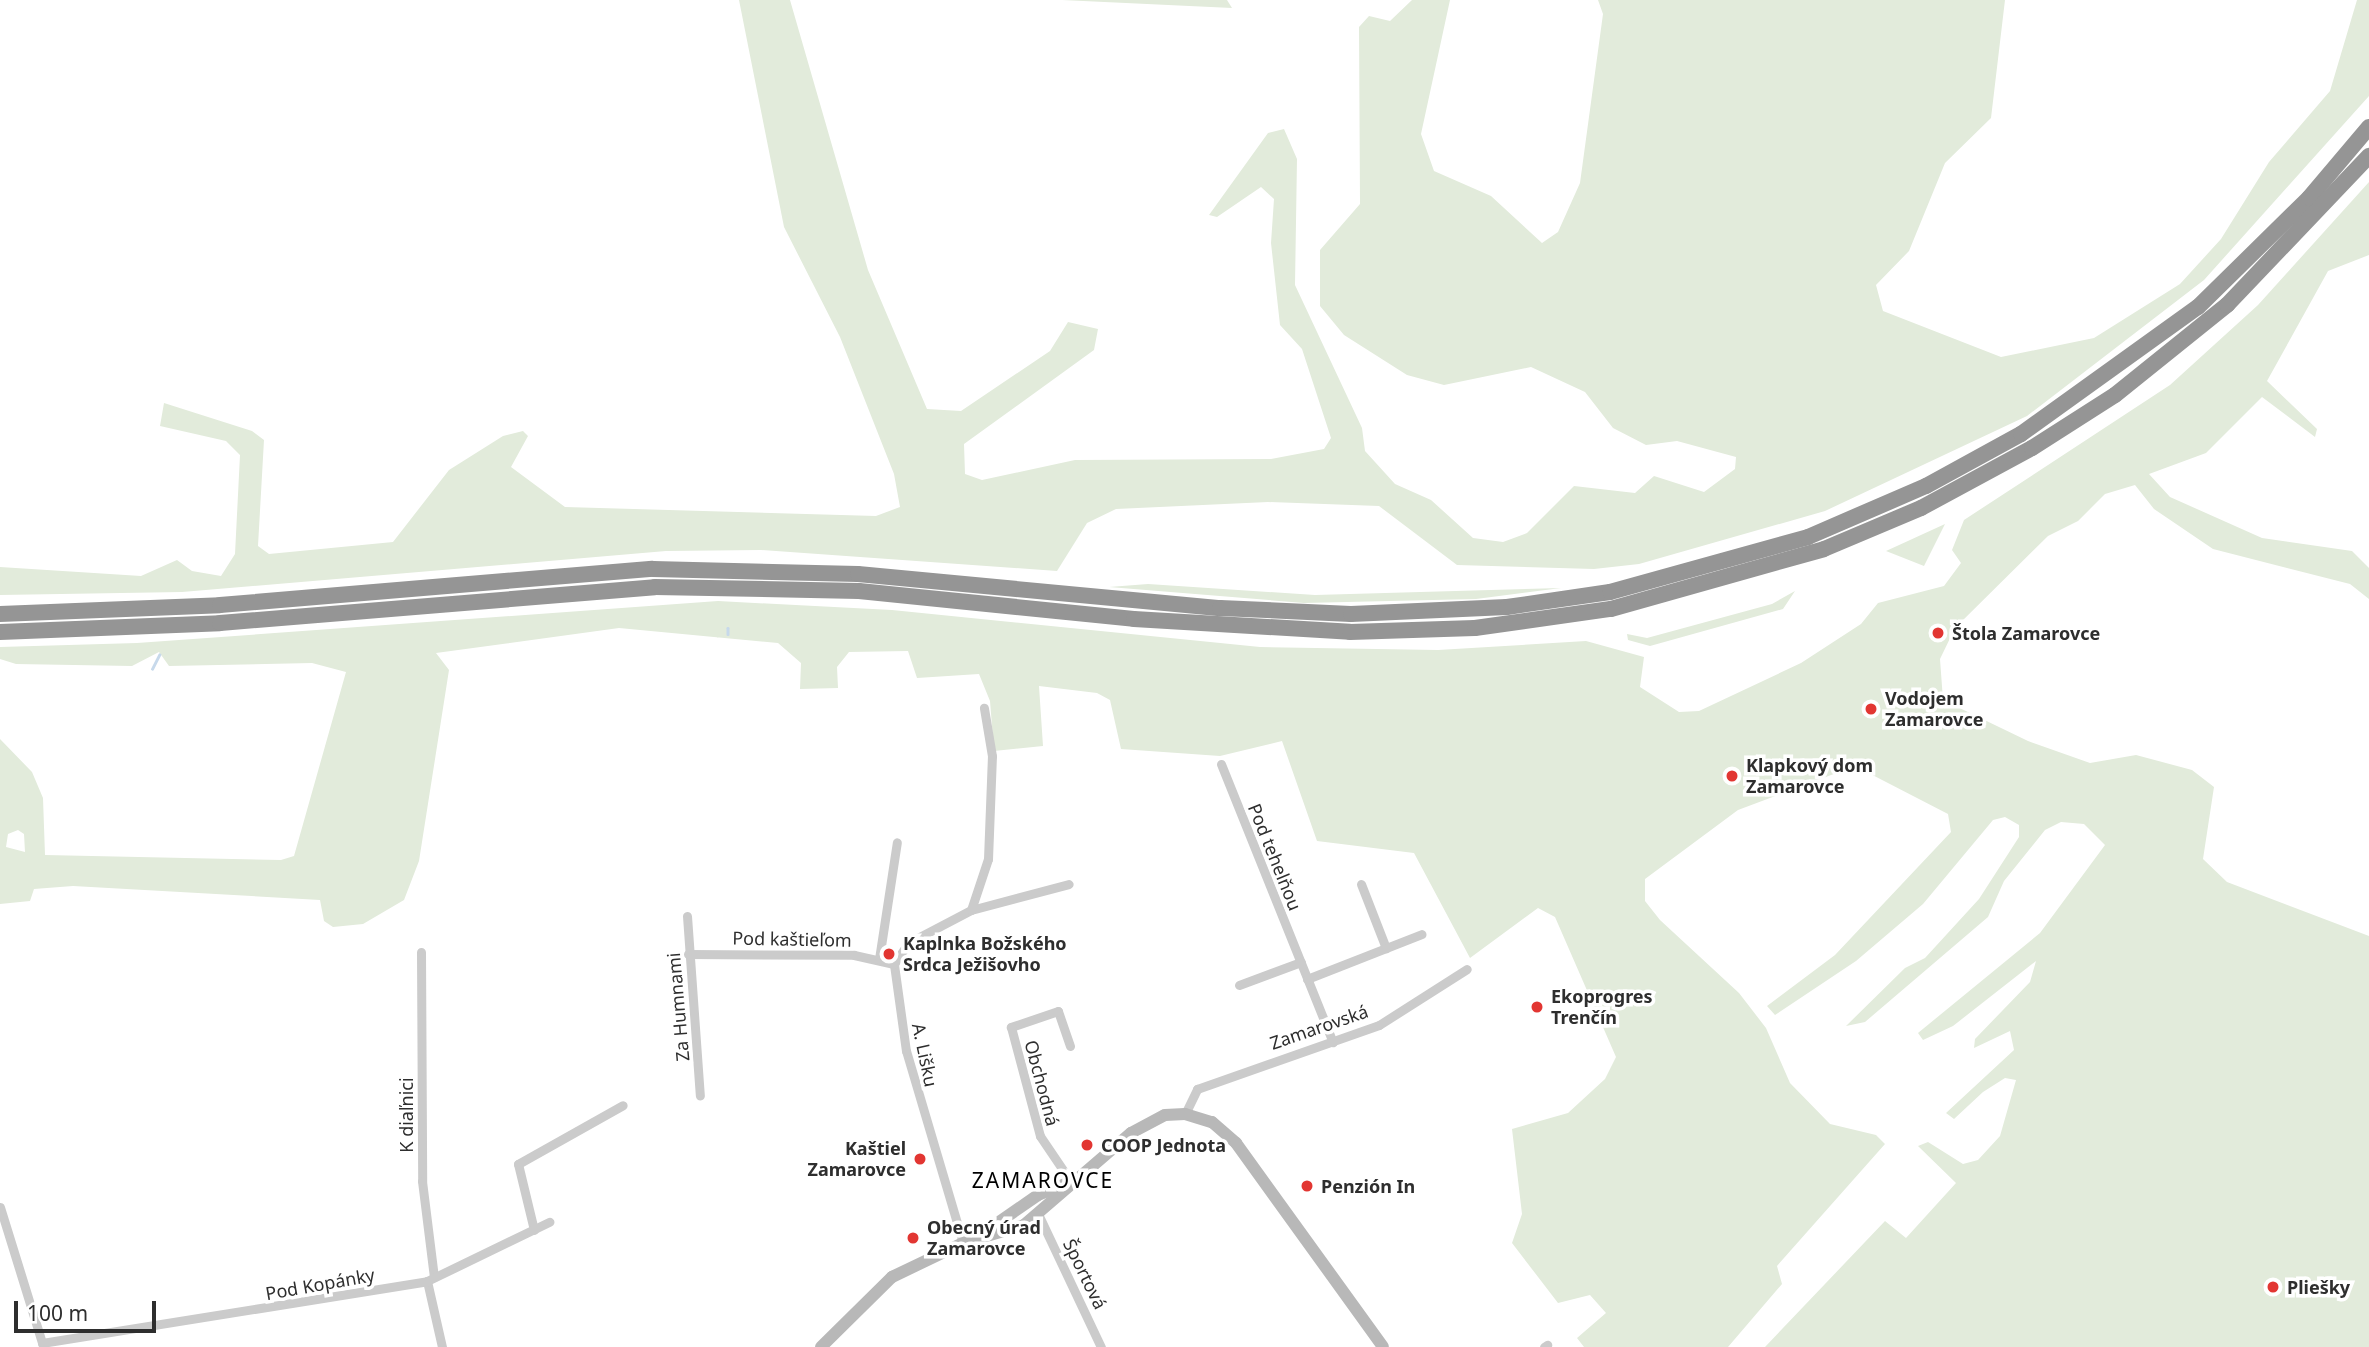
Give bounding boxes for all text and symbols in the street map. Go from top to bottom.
place label: Štola Zamarovce [1952,622,2100,644]
marker: Štola Zamarovce [1930,625,1946,641]
place label: Vodojem Zamarovce [1885,688,1983,730]
marker: Vodojem Zamarovce [1863,701,1879,717]
place label: Klapkový dom Zamarovce [1746,755,1873,798]
marker: Klapkový dom Zamarovce [1724,768,1740,784]
street label: Pod tehelňou [1244,800,1306,914]
street label: Pod kaštieľom [732,927,852,951]
place label: Kaplnka Božského Srdca Ježišovho [903,933,1067,976]
marker: Kaplnka Božského Srdca Ježišovho [881,946,897,962]
street label: Za Humnami [662,952,694,1062]
place label: Ekoprogres Trenčín [1551,986,1653,1028]
marker: Ekoprogres Trenčín [1529,999,1545,1015]
street label: Zamarovská [1267,1000,1371,1054]
street label: A. Lišku [908,1021,942,1089]
street label: Obchodná [1020,1038,1064,1128]
street label: K diaľnici [395,1077,417,1153]
place label: COOP Jednota [1101,1134,1226,1156]
marker: COOP Jednota [1079,1137,1095,1153]
place label: Kaštiel Zamarovce [808,1138,906,1180]
marker: Kaštiel Zamarovce [912,1151,928,1167]
district label: ZAMAROVCE [973,1167,1113,1193]
place label: Penzión In [1321,1175,1415,1197]
marker: Penzión In [1299,1178,1315,1194]
place label: Obecný úrad Zamarovce [927,1217,1041,1260]
marker: Obecný úrad Zamarovce [905,1230,921,1246]
street label: Športová [1059,1235,1111,1313]
street label: Pod Kopánky [264,1264,376,1304]
place label: Pliešky [2287,1276,2350,1298]
marker: Pliešky [2265,1279,2281,1295]
scale bar [18,1288,159,1332]
text: 100 m [27,1299,88,1327]

